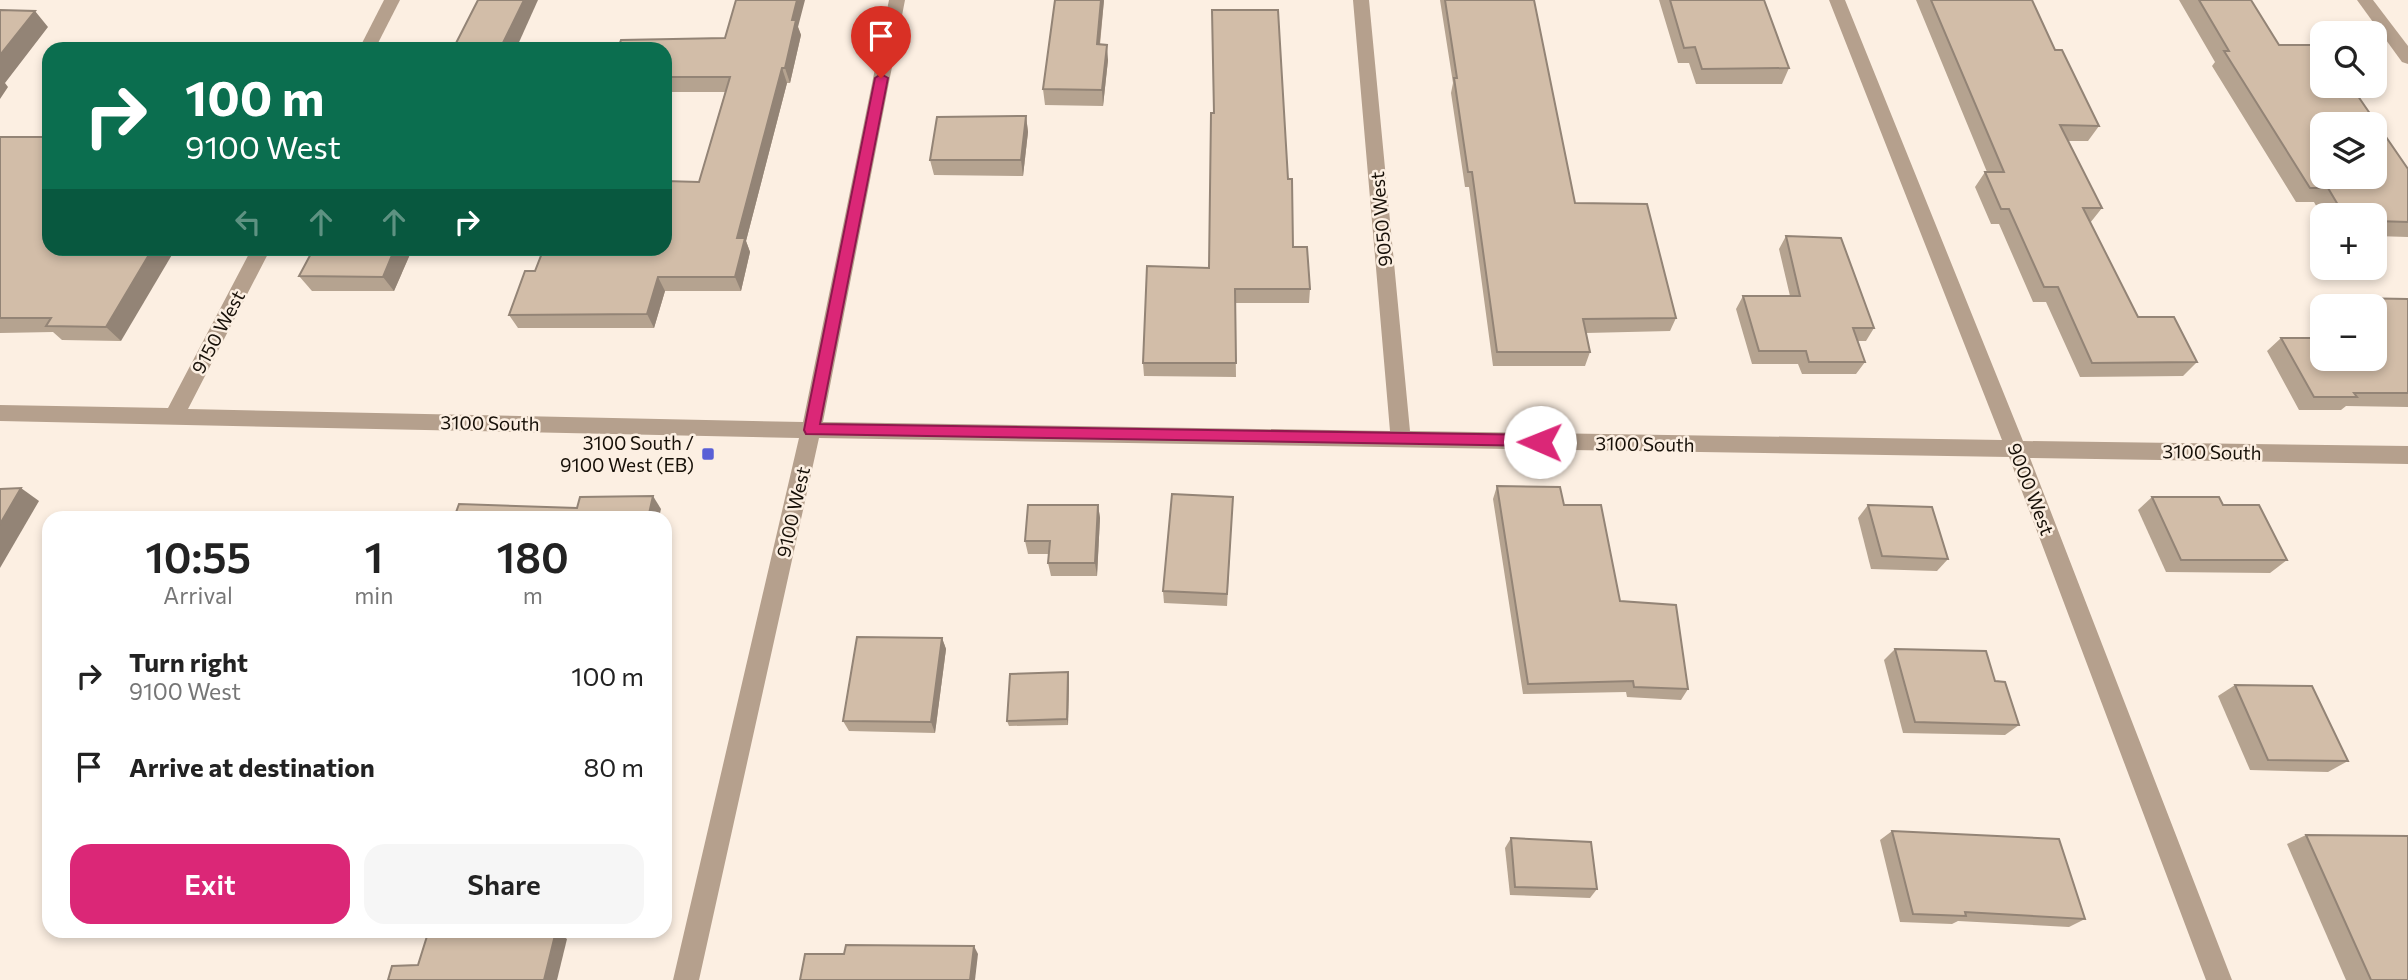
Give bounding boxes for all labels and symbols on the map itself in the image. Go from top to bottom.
pin [851,6,911,78]
street label: 9050 West [1365,170,1396,268]
street label: 9150 West [186,286,249,377]
position arrow [1503,405,1577,479]
street label: 3100 South [440,410,540,435]
place label: 3100 South / 9100 West (EB) [560,431,694,476]
street label: 3100 South [1595,431,1695,456]
street label: 3100 South [2162,439,2262,464]
street label: 9000 West [2003,440,2060,538]
marker: 3100 South / 9100 West (EB) [700,446,716,462]
street label: 9100 West [771,464,814,560]

